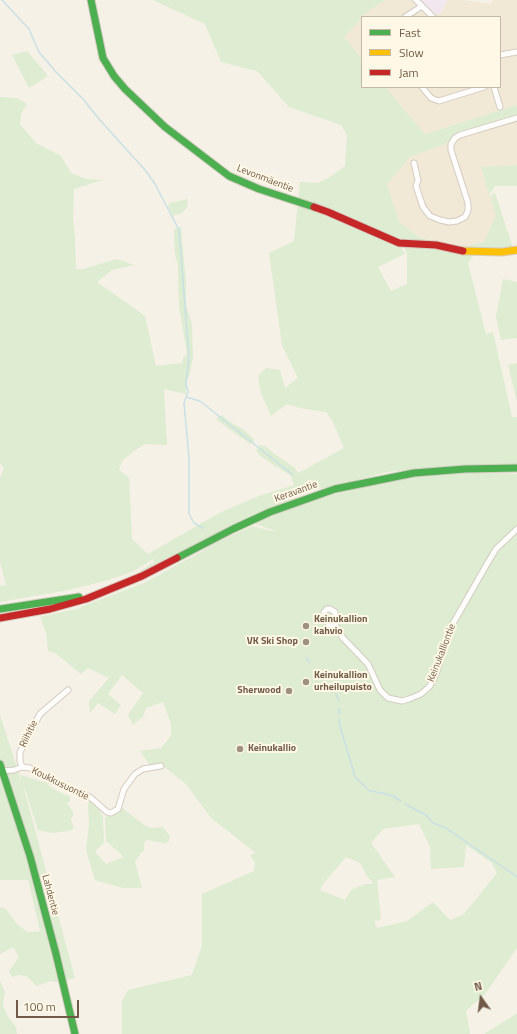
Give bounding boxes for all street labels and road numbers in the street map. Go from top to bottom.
street label: Levonmäentie [235,163,295,195]
street label: Keravantie [273,479,319,505]
street label: Keinukalliontie [425,622,459,684]
street label: Riihitie [17,718,41,750]
street label: Koukkusuontie [29,765,91,803]
street label: Lahdentie [39,873,61,917]

